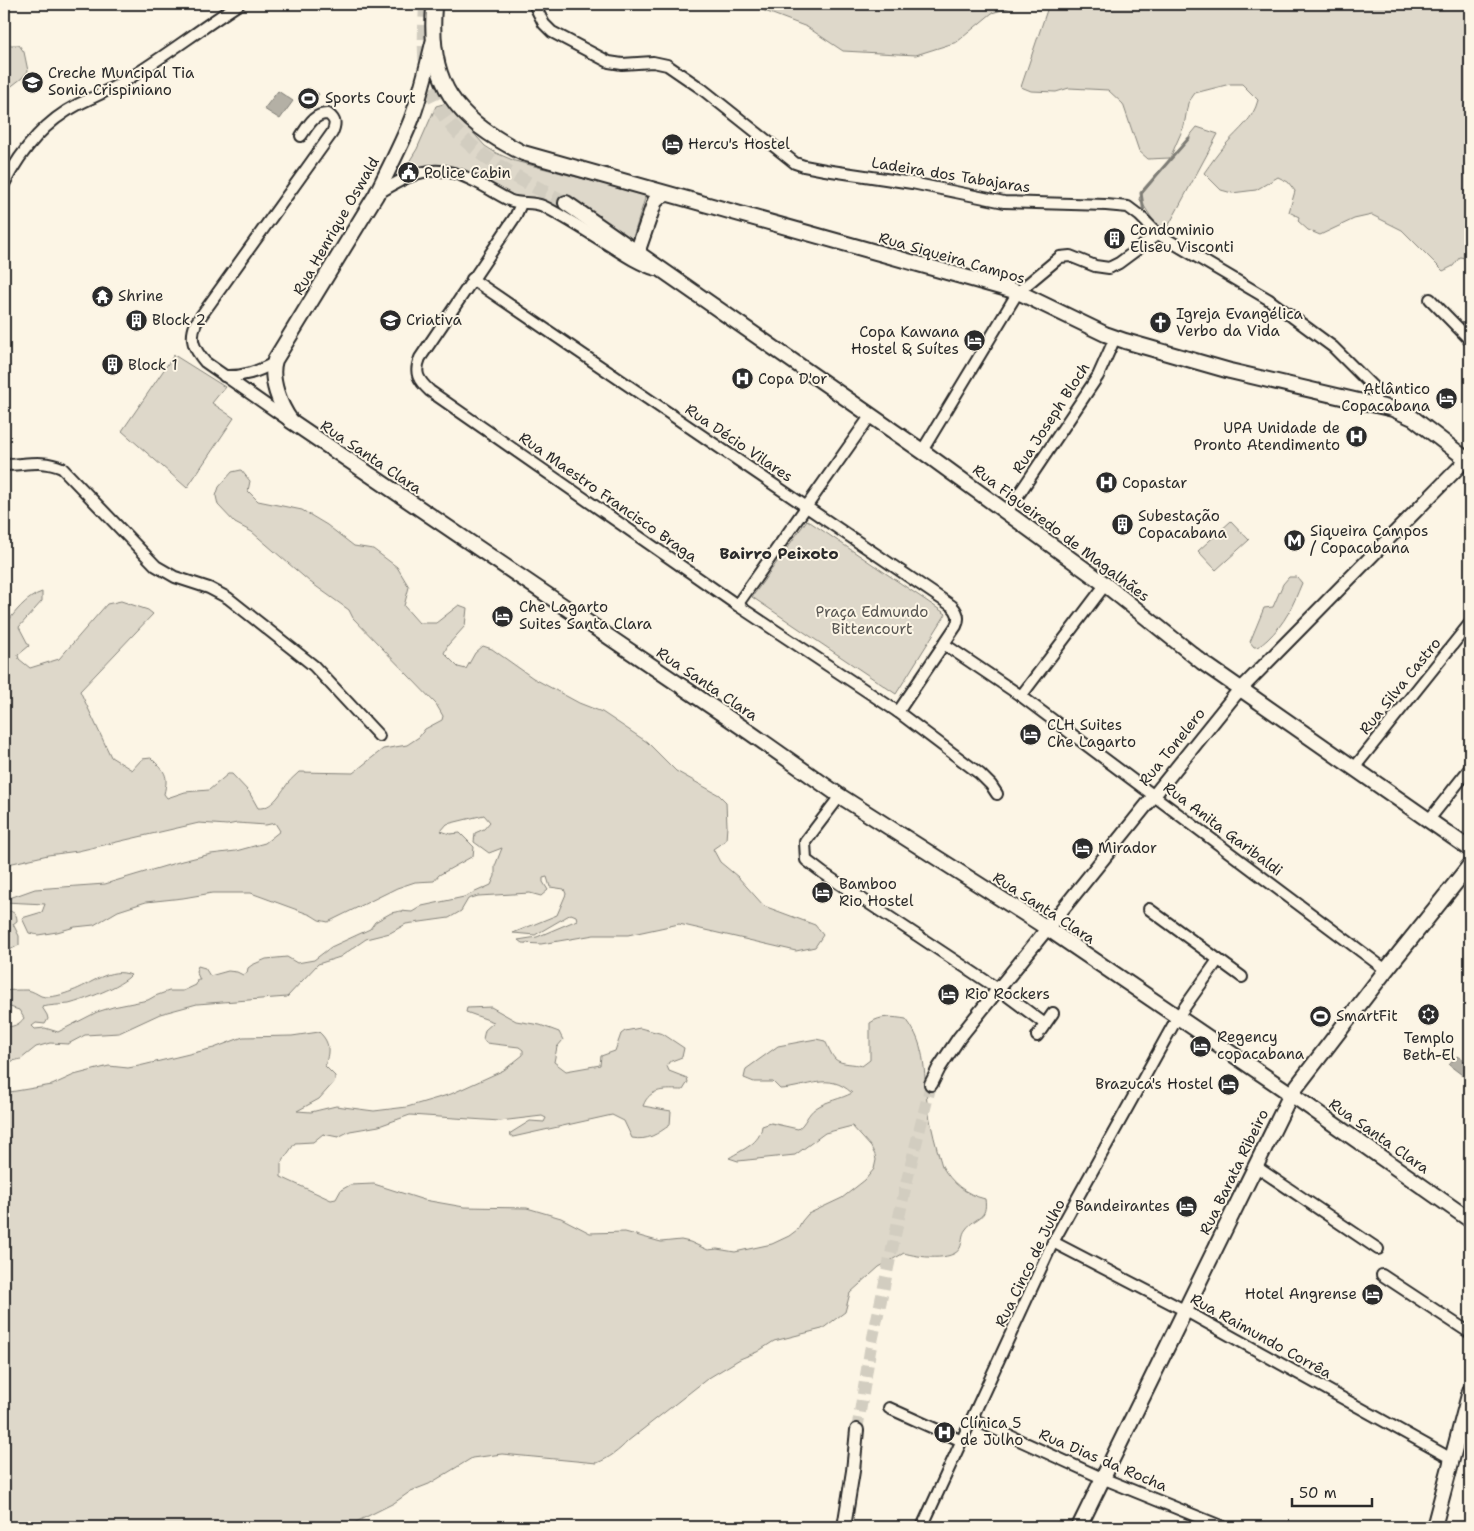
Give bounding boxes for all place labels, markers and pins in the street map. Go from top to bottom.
place label: Creche Muncipal Tia Sonia Crispiniano [48,63,195,100]
school or university icon: Creche Muncipal Tia Sonia Crispiniano [20,70,44,94]
sports icon: Sports Court [297,86,321,110]
place label: Sports Court [325,88,416,108]
hotel icon: Hercu's Hostel [660,132,684,156]
place label: Hercu's Hostel [688,134,790,154]
public building icon: Police Cabin [396,161,420,185]
place label: Police Cabin [424,163,511,183]
place label: Condominio Eliseu Visconti [1130,220,1234,257]
building icon: Condominio Eliseu Visconti [1102,227,1126,251]
temple icon: Shrine [90,284,114,308]
place label: Shrine [118,286,164,306]
place label: Igreja Evangélica Verbo da Vida [1176,304,1303,341]
building icon: Block 2 [124,308,148,332]
school or university icon: Criativa [378,308,402,332]
place label: Block 2 [152,310,206,330]
place label: Criativa [406,310,462,330]
church icon: Igreja Evangélica Verbo da Vida [1148,311,1172,335]
place label: Copa Kawana Hostel & Suítes [851,322,960,359]
hotel icon: Copa Kawana Hostel & Suítes [963,329,987,353]
building icon: Block 1 [100,353,124,377]
place label: Block 1 [128,355,178,375]
hospital icon: Copa D'or [730,367,754,391]
place label: Copa D'or [758,369,827,389]
place label: Atlântico Copacabana [1341,379,1431,416]
hotel icon: Atlântico Copacabana [1434,386,1458,410]
place label: UPA Unidade de Pronto Atendimento [1194,418,1340,455]
hospital icon: UPA Unidade de Pronto Atendimento [1344,425,1368,449]
hospital icon: Copastar [1094,471,1118,495]
place label: Copastar [1122,473,1187,493]
place label: Subestação Copacabana [1138,506,1227,543]
building icon: Subestação Copacabana [1110,513,1134,537]
place label: Siqueira Campos / Copacabana [1310,521,1428,558]
metro station icon: Siqueira Campos / Copacabana [1282,528,1306,552]
place label: Che Lagarto Suites Santa Clara [519,597,653,634]
hotel icon: Che Lagarto Suites Santa Clara [491,604,515,628]
place label: CLH Suites Che Lagarto [1047,715,1136,752]
hotel icon: CLH Suites Che Lagarto [1019,722,1043,746]
hotel icon: Mirador [1070,836,1094,860]
place label: Mirador [1098,838,1157,858]
place label: Bamboo Rio Hostel [839,874,914,911]
hotel icon: Bamboo Rio Hostel [811,881,835,905]
hotel icon: Rio Rockers [937,982,961,1006]
place label: Rio Rockers [965,984,1050,1004]
synagogue icon: Templo Beth-El [1417,1003,1441,1027]
sports icon: SmartFit [1308,1004,1332,1028]
place label: SmartFit [1336,1006,1398,1026]
place label: Regency copacabana [1217,1027,1305,1064]
place label: Templo Beth-El [1403,1028,1456,1065]
hotel icon: Regency copacabana [1189,1034,1213,1058]
hotel icon: Brazuca's Hostel [1217,1072,1241,1096]
place label: Brazuca's Hostel [1095,1074,1213,1094]
hotel icon: Bandeirantes [1174,1194,1198,1218]
place label: Bandeirantes [1075,1196,1170,1216]
hotel icon: Hotel Angrense [1361,1282,1385,1306]
place label: Hotel Angrense [1245,1284,1357,1304]
place label: Clínica 5 de Julho [960,1413,1023,1450]
hospital icon: Clínica 5 de Julho [932,1420,956,1444]

